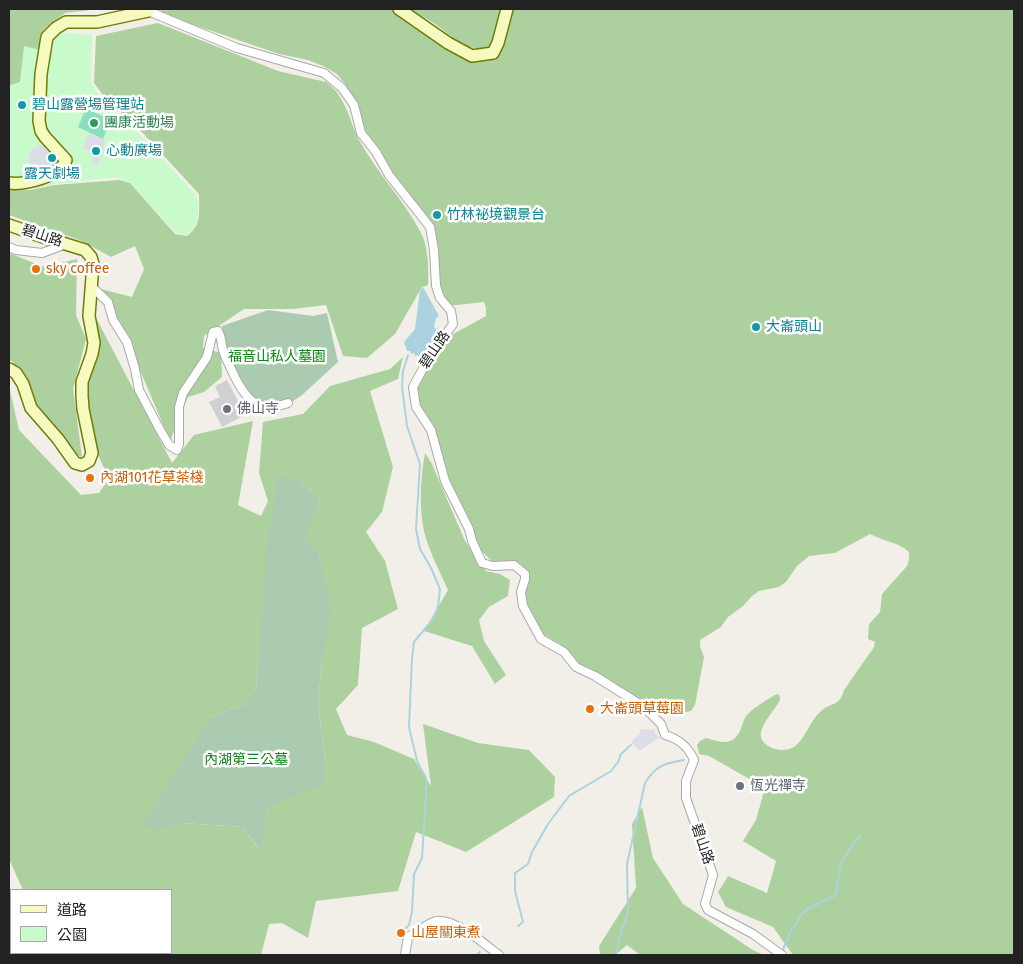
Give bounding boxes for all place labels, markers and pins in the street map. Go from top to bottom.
place label: 碧山露營場管理站 [32,97,144,113]
marker: 碧山露營場管理站 [16,99,28,111]
place label: 團康活動場 [104,115,174,131]
marker: 團康活動場 [88,117,100,129]
place label: 心動廣場 [106,143,162,159]
marker: 心動廣場 [90,145,102,157]
marker: 露天劇場 [46,152,58,164]
place label: 露天劇場 [24,166,80,182]
place label: 竹林祕境觀景台 [447,207,545,223]
marker: 竹林祕境觀景台 [431,209,443,221]
place label: sky coffee [46,261,109,277]
marker: sky coffee [30,263,42,275]
place label: 大崙頭山 [766,319,822,335]
marker: 大崙頭山 [750,321,762,333]
place label: 佛山寺 [237,401,279,417]
marker: 佛山寺 [221,403,233,415]
place label: 內湖101花草茶棧 [100,470,204,486]
marker: 內湖101花草茶棧 [84,472,96,484]
place label: 大崙頭草莓園 [600,701,684,717]
marker: 大崙頭草莓園 [584,703,596,715]
place label: 恆光禪寺 [750,778,806,794]
marker: 恆光禪寺 [734,780,746,792]
place label: 山屋關東煮 [411,925,481,941]
marker: 山屋關東煮 [395,927,407,939]

